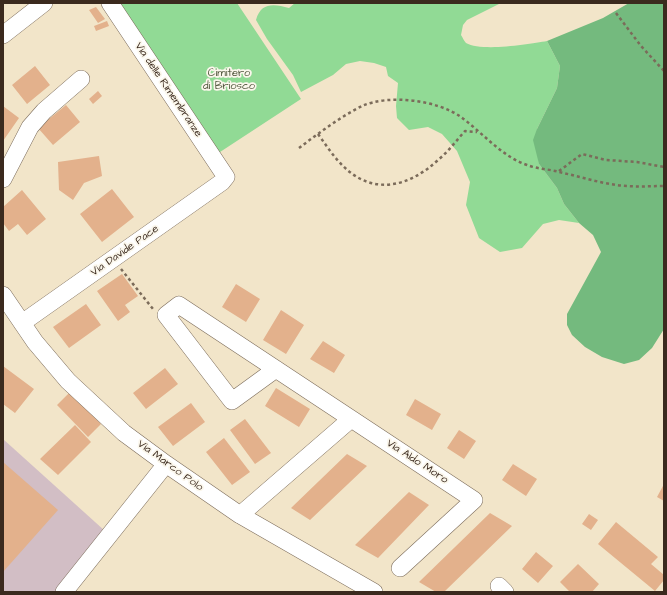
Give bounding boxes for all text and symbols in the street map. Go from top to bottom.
street label: Via delle Rimembranze [131,40,205,140]
park label: Cimitero di Briosco [203,67,255,93]
street label: Via Davide Pace [88,223,162,279]
street label: Via Aldo Moro [384,437,450,487]
street label: Via Marco Polo [135,438,205,494]

